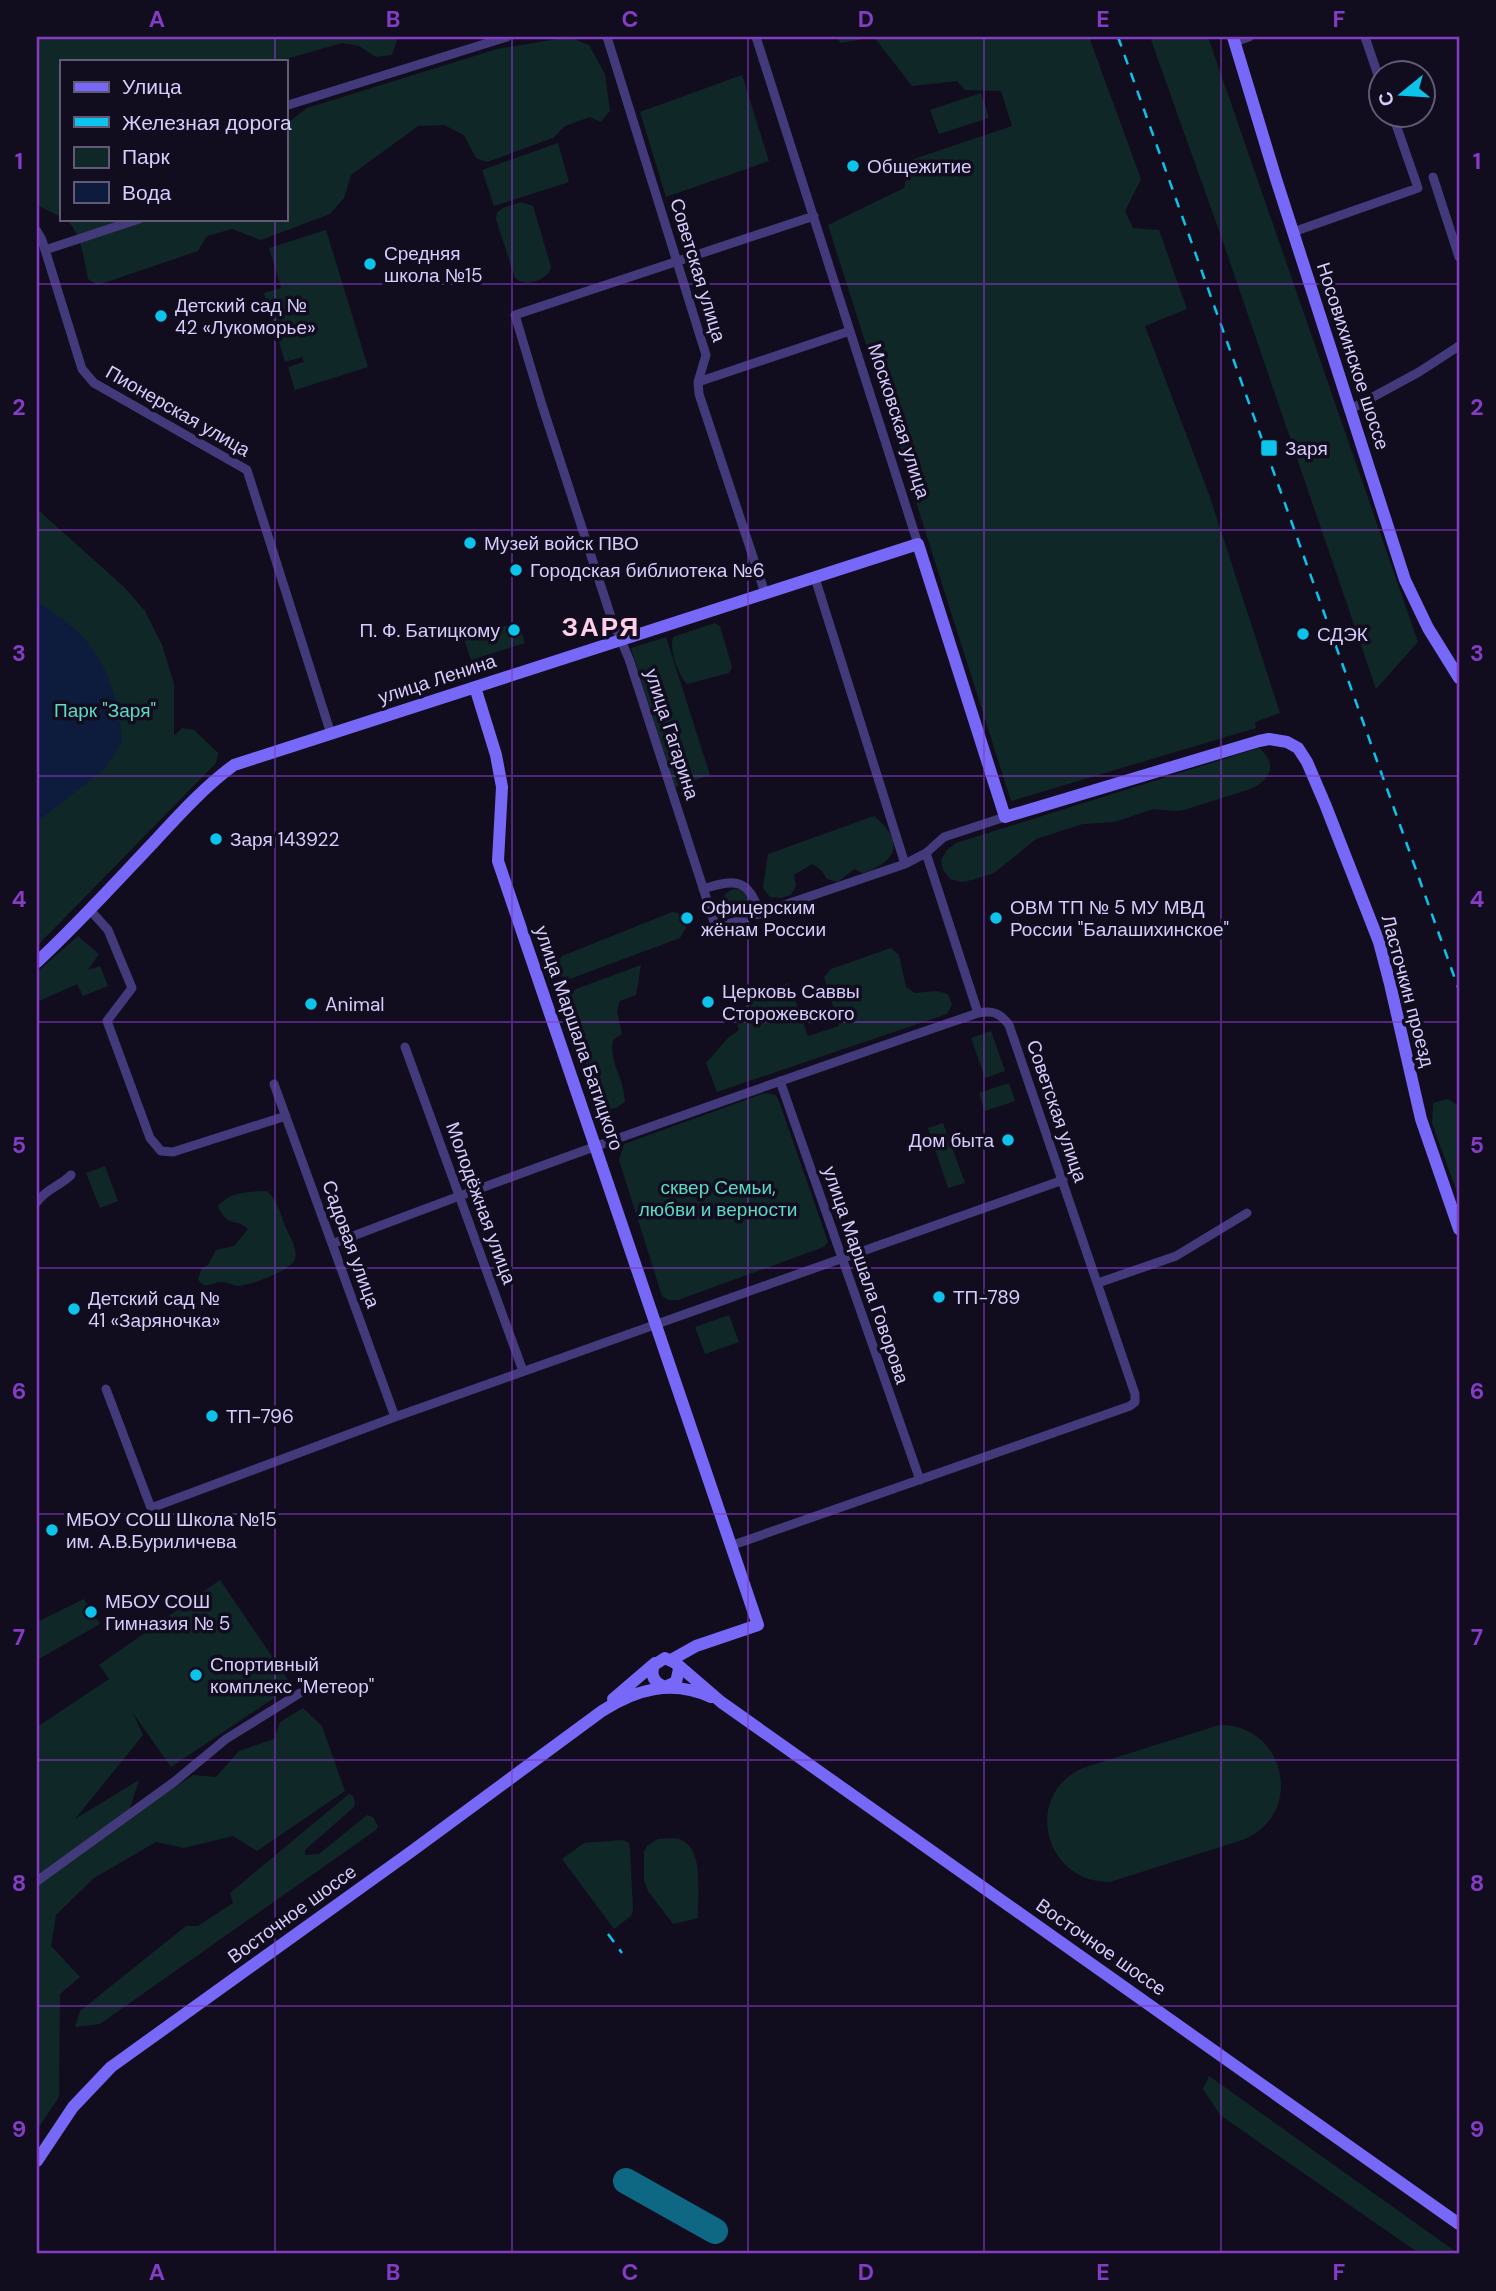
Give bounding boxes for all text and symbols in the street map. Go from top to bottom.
text: A [149,4,165,34]
text: B [386,4,400,34]
text: C [622,4,638,34]
text: D [858,4,874,34]
text: E [1096,4,1110,34]
text: F [1333,4,1346,34]
legend [60,60,287,220]
north arrow [1366,60,1436,130]
text: Улица [122,73,182,101]
text: С [1372,88,1400,109]
text: Железная дорога [122,109,292,137]
text: Парк [122,143,170,171]
text: 1 [15,146,23,176]
text: 1 [1473,146,1481,176]
place label: Общежитие [867,154,972,179]
marker: Общежитие [845,158,861,174]
text: Вода [122,179,171,207]
street label: Советская улица [664,195,732,345]
place label: Средняя школа №15 [384,241,483,288]
marker: Средняя школа №15 [362,256,378,272]
street label: Носовихинское шоссе [1311,259,1395,453]
place label: Детский сад № 42 «Лукоморье» [175,293,316,340]
marker: Детский сад № 42 «Лукоморье» [153,308,169,324]
street label: Московская улица [862,340,936,502]
street label: Пионерская улица [101,359,255,463]
text: 2 [12,392,26,422]
text: 2 [1470,392,1484,422]
place label: Заря [1285,436,1328,461]
marker: Заря [1259,438,1279,458]
place label: Музей войск ПВО [484,531,639,556]
marker: Музей войск ПВО [462,535,478,551]
place label: Городская библиотека №6 [530,558,765,583]
marker: Городская библиотека №6 [508,562,524,578]
district label: ЗАРЯ [562,610,640,644]
place label: П. Ф. Батицкому [360,618,500,643]
marker: П. Ф. Батицкому [506,622,522,638]
place label: СДЭК [1317,622,1368,647]
marker: СДЭК [1295,626,1311,642]
text: 3 [12,638,26,668]
text: 3 [1470,638,1484,668]
street label: улица Ленина [375,648,500,710]
street label: улица Гагарина [639,665,705,803]
park label: Парк "Заря" [54,698,156,723]
place label: Заря 143922 [230,827,339,852]
marker: Заря 143922 [208,831,224,847]
text: 4 [12,884,27,914]
text: 4 [1470,884,1485,914]
place label: Офицерским жёнам России [701,895,826,942]
place label: ОВМ ТП № 5 МУ МВД России "Балашихинское" [1010,895,1229,942]
marker: Офицерским жёнам России [679,910,695,926]
marker: ОВМ ТП № 5 МУ МВД России "Балашихинское" [988,910,1004,926]
street label: Ласточкин проезд [1376,912,1440,1070]
street label: улица Маршала Батицкого [529,922,629,1154]
place label: Церковь Саввы Сторожевского [722,979,860,1026]
place label: Animal [325,992,385,1017]
marker: Церковь Саввы Сторожевского [700,994,716,1010]
marker: Animal [303,996,319,1012]
street label: Советская улица [1021,1037,1093,1186]
street label: Молодёжная улица [440,1119,522,1288]
place label: Дом быта [909,1128,994,1153]
text: 5 [12,1130,26,1160]
text: 5 [1470,1130,1484,1160]
marker: Дом быта [1000,1132,1016,1148]
street label: улица Маршала Говорова [817,1163,915,1388]
park label: сквер Семьи, любви и верности [639,1175,797,1222]
street label: Садовая улица [316,1177,386,1312]
place label: ТП-789 [953,1285,1020,1310]
place label: Детский сад № 41 «Заряночка» [88,1286,220,1333]
marker: ТП-789 [931,1289,947,1305]
marker: Детский сад № 41 «Заряночка» [66,1301,82,1317]
text: 6 [12,1376,26,1406]
text: 6 [1470,1376,1484,1406]
place label: ТП-796 [226,1404,294,1429]
marker: ТП-796 [204,1408,220,1424]
place label: МБОУ СОШ Школа №15 им. А.В.Буриличева [66,1507,277,1554]
marker: МБОУ СОШ Школа №15 им. А.В.Буриличева [44,1522,60,1538]
place label: МБОУ СОШ Гимназия № 5 [105,1589,230,1636]
marker: МБОУ СОШ Гимназия № 5 [83,1604,99,1620]
text: 7 [13,1622,25,1652]
text: 7 [1471,1622,1483,1652]
place label: Спортивный комплекс "Метеор" [210,1652,374,1699]
marker: Спортивный комплекс "Метеор" [188,1667,204,1683]
street label: Восточное шоссе [223,1859,361,1969]
text: 8 [12,1868,26,1898]
text: 8 [1470,1868,1484,1898]
street label: Восточное шоссе [1031,1893,1171,2001]
text: 9 [12,2114,26,2144]
text: 9 [1470,2114,1484,2144]
text: A [149,2257,165,2287]
text: B [386,2257,400,2287]
text: C [622,2257,638,2287]
text: D [858,2257,874,2287]
text: E [1096,2257,1110,2287]
text: F [1333,2257,1346,2287]

